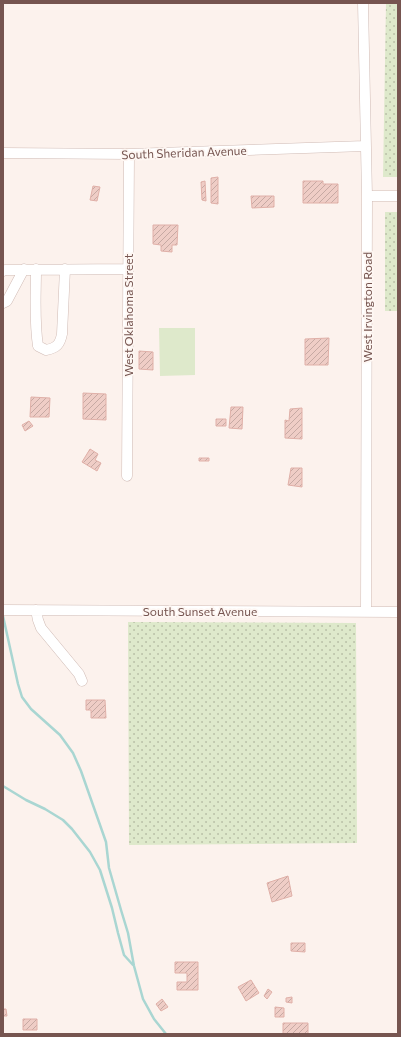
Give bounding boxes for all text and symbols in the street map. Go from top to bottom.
street label: South Sheridan Avenue [121,143,247,161]
street label: West Irvington Road [360,252,374,362]
street label: West Oklahoma Street [121,253,135,377]
street label: South Sunset Avenue [143,604,257,618]

